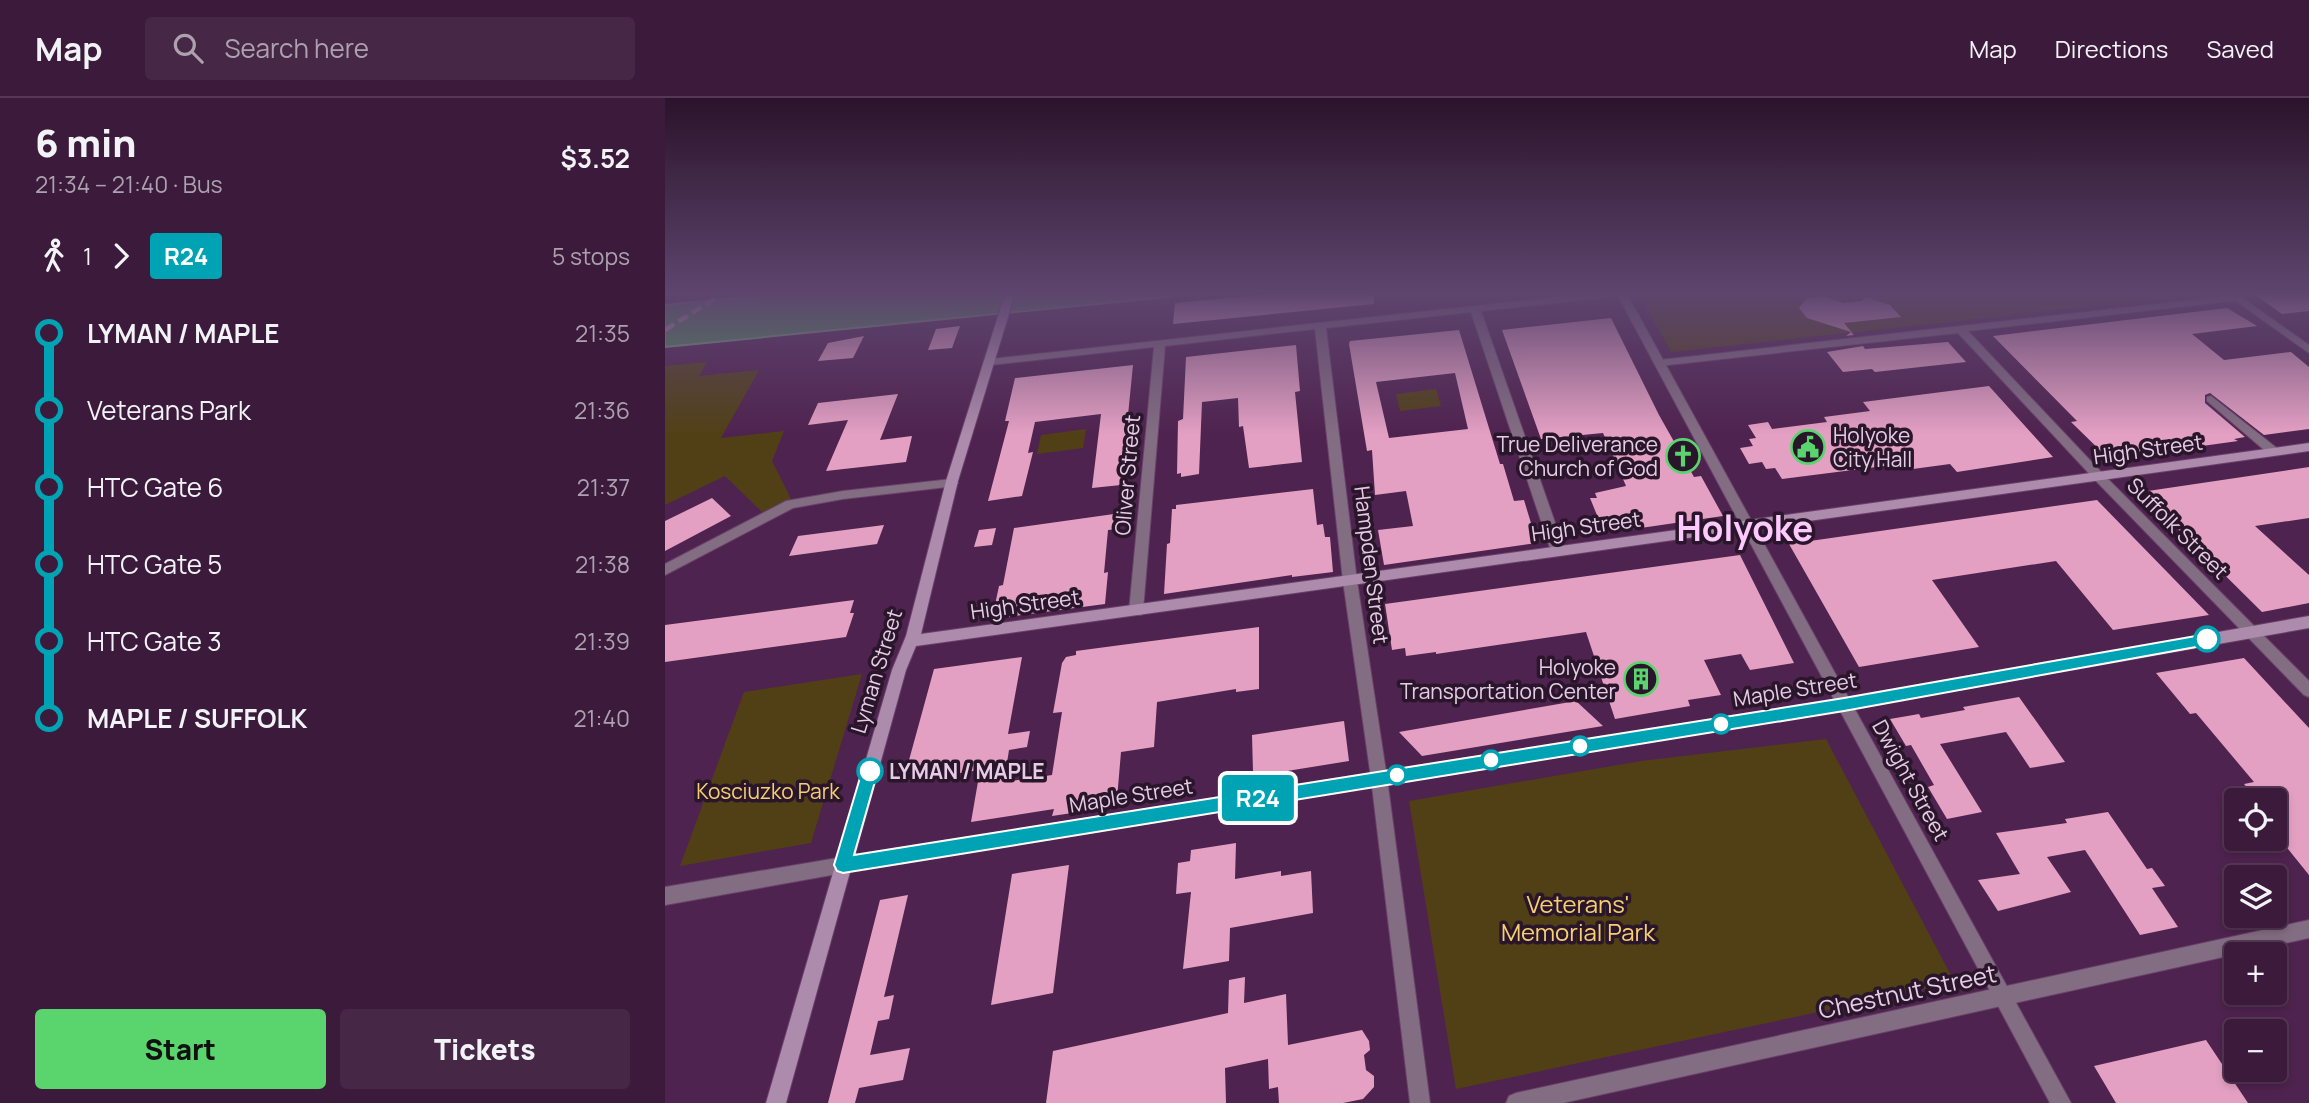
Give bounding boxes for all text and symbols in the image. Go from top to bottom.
search box [145,17,635,80]
text: Map [35,26,103,71]
icon: search [169,29,207,67]
text: Search here [225,30,369,66]
text: Map [1969,32,2017,65]
text: Directions [2055,32,2168,65]
text: Saved [2206,32,2274,65]
text: 6 min [35,116,136,168]
text: $3.52 [561,140,630,176]
text: 21:34 – 21:40 · Bus [35,168,223,200]
icon: walk [35,237,73,275]
icon: forward [102,237,140,275]
text: R24 [164,239,208,272]
text: 1 [83,240,92,272]
text: 5 stops [552,240,630,272]
text: LYMAN / MAPLE [87,315,280,351]
text: 21:35 [575,317,630,349]
text: Veterans Park [87,392,251,428]
text: 21:36 [574,394,630,426]
street label: Oliver Street [1108,414,1146,536]
place label: Holyoke City Hall [1833,421,1912,473]
street label: High Street [2092,427,2204,471]
public building icon: Holyoke City Hall [1789,428,1827,466]
place label: True Deliverance Church of God [1496,430,1658,482]
church icon: True Deliverance Church of God [1664,437,1702,475]
text: HTC Gate 6 [87,469,223,505]
text: 21:37 [577,471,630,503]
street label: Suffolk Street [2121,471,2235,585]
street label: Hampden Street [1348,484,1396,646]
street label: High Street [1530,504,1642,548]
district label: Holyoke [1677,504,1813,552]
text: HTC Gate 5 [87,546,222,582]
text: 21:38 [575,548,630,580]
street label: High Street [969,582,1081,626]
street label: Lyman Street [844,605,908,737]
text: HTC Gate 3 [87,623,222,659]
text: 21:39 [574,625,630,657]
unlabelled marker [2194,626,2220,652]
place label: Holyoke Transportation Center [1400,653,1616,705]
building icon: Holyoke Transportation Center [1622,660,1660,698]
street label: Maple Street [1731,665,1859,713]
text: MAPLE / SUFFOLK [87,700,307,736]
text: 21:40 [573,702,630,734]
unlabelled marker [1711,714,1731,734]
street label: Dwight Street [1866,714,1956,846]
unlabelled marker [1570,736,1590,756]
unlabelled marker [1481,750,1501,770]
place label: LYMAN / MAPLE [889,757,1044,785]
marker: LYMAN / MAPLE [857,758,883,784]
unlabelled marker [1387,765,1407,785]
street label: Maple Street [1067,771,1195,819]
line badge: R24 [1218,775,1298,821]
park label: Kosciuzko Park [696,777,840,805]
text: R24 [1236,781,1280,814]
map controls [2224,788,2287,1082]
button: locate [2224,788,2287,851]
button: layers [2224,865,2287,928]
park label: Veterans' Memorial Park [1501,887,1656,948]
button: + [2224,942,2287,1005]
street label: Chestnut Street [1815,956,1999,1026]
button: Start [35,1009,326,1089]
button: Tickets [340,1009,630,1089]
button: − [2224,1019,2287,1082]

